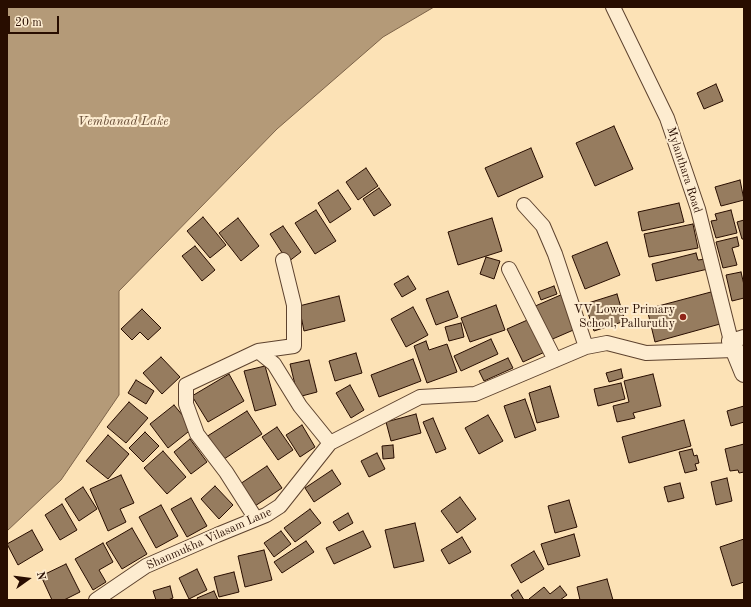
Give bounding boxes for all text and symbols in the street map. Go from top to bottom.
scale bar [10,8,61,34]
text: 20 m [15,17,42,29]
water label: Vembanad Lake [77,114,169,130]
street label: Mylanthara Road [663,125,705,215]
place label: VV Lower Primary School, Palluruthy [574,303,675,331]
marker: VV Lower Primary School, Palluruthy [678,312,688,322]
street label: Shanmukha Vilasam Lane [144,505,274,573]
north arrow [8,559,48,599]
text: N [34,571,46,581]

